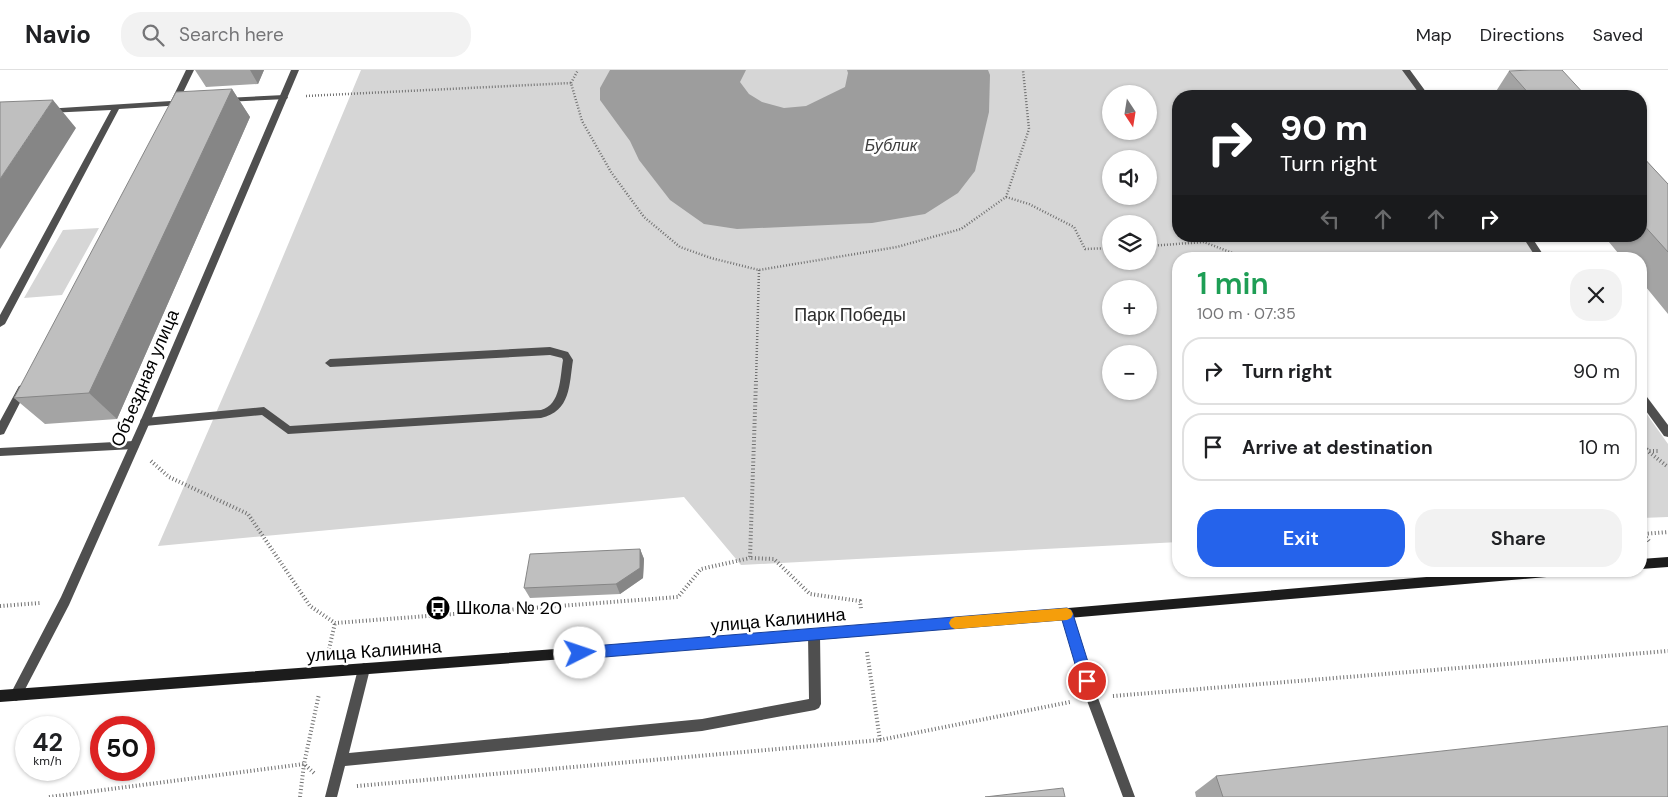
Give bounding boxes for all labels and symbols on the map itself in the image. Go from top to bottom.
north arrow [1102,85,1158,140]
water label: Бублик [865,135,919,156]
park label: Парк Победы [794,303,906,327]
street label: Объездная улица [105,305,185,450]
bus stop icon: Школа № 20 [425,595,451,621]
place label: Школа № 20 [456,596,562,620]
street label: улица Калинина [710,602,847,638]
position arrow [553,626,605,678]
street label: улица Калинина [306,634,443,668]
pin [1066,660,1108,702]
speed limit sign: 50 [90,716,155,781]

